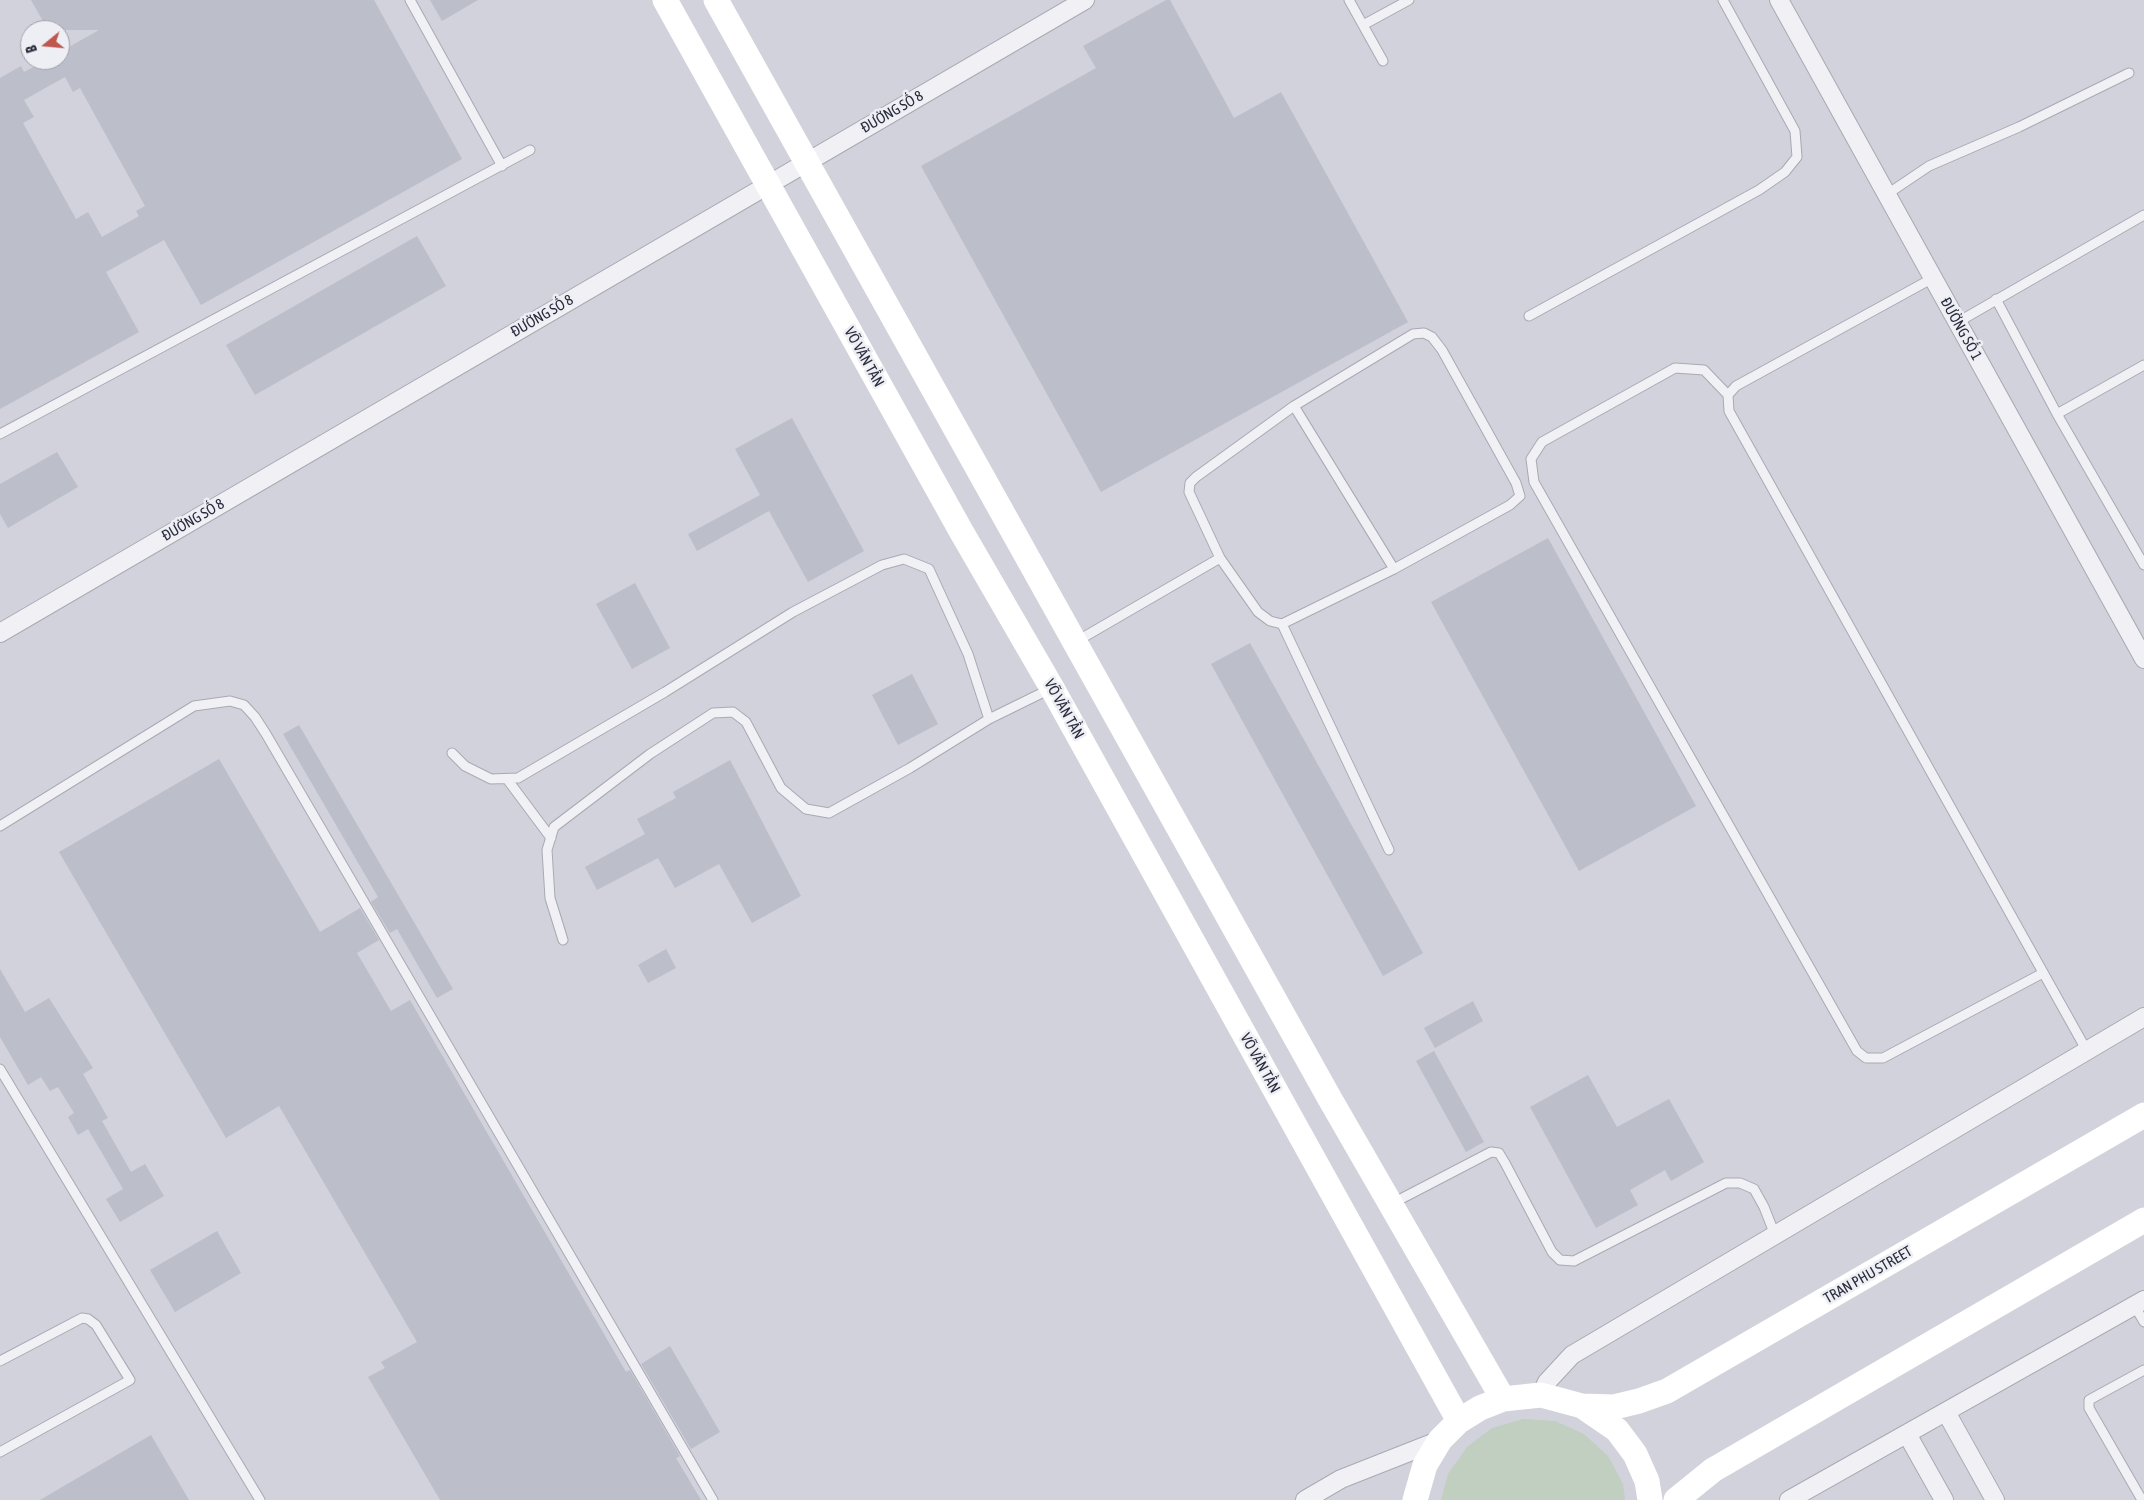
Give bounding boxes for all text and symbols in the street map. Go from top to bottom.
north arrow [20,20,70,70]
text: B [23,44,40,55]
street label: ĐƯỜNG SỐ 8 [858,87,926,137]
street label: ĐƯỜNG SỐ 8 [508,291,576,341]
street label: ĐƯỜNG SỐ 1 [1936,294,1986,364]
street label: VÕ VĂN TẦN [840,324,888,390]
street label: ĐƯỜNG SỐ 8 [159,495,227,545]
street label: VÕ VĂN TẦN [1040,676,1088,742]
street label: VÕ VĂN TẦN [1236,1030,1284,1096]
street label: TRAN PHU STREET [1821,1242,1915,1308]

